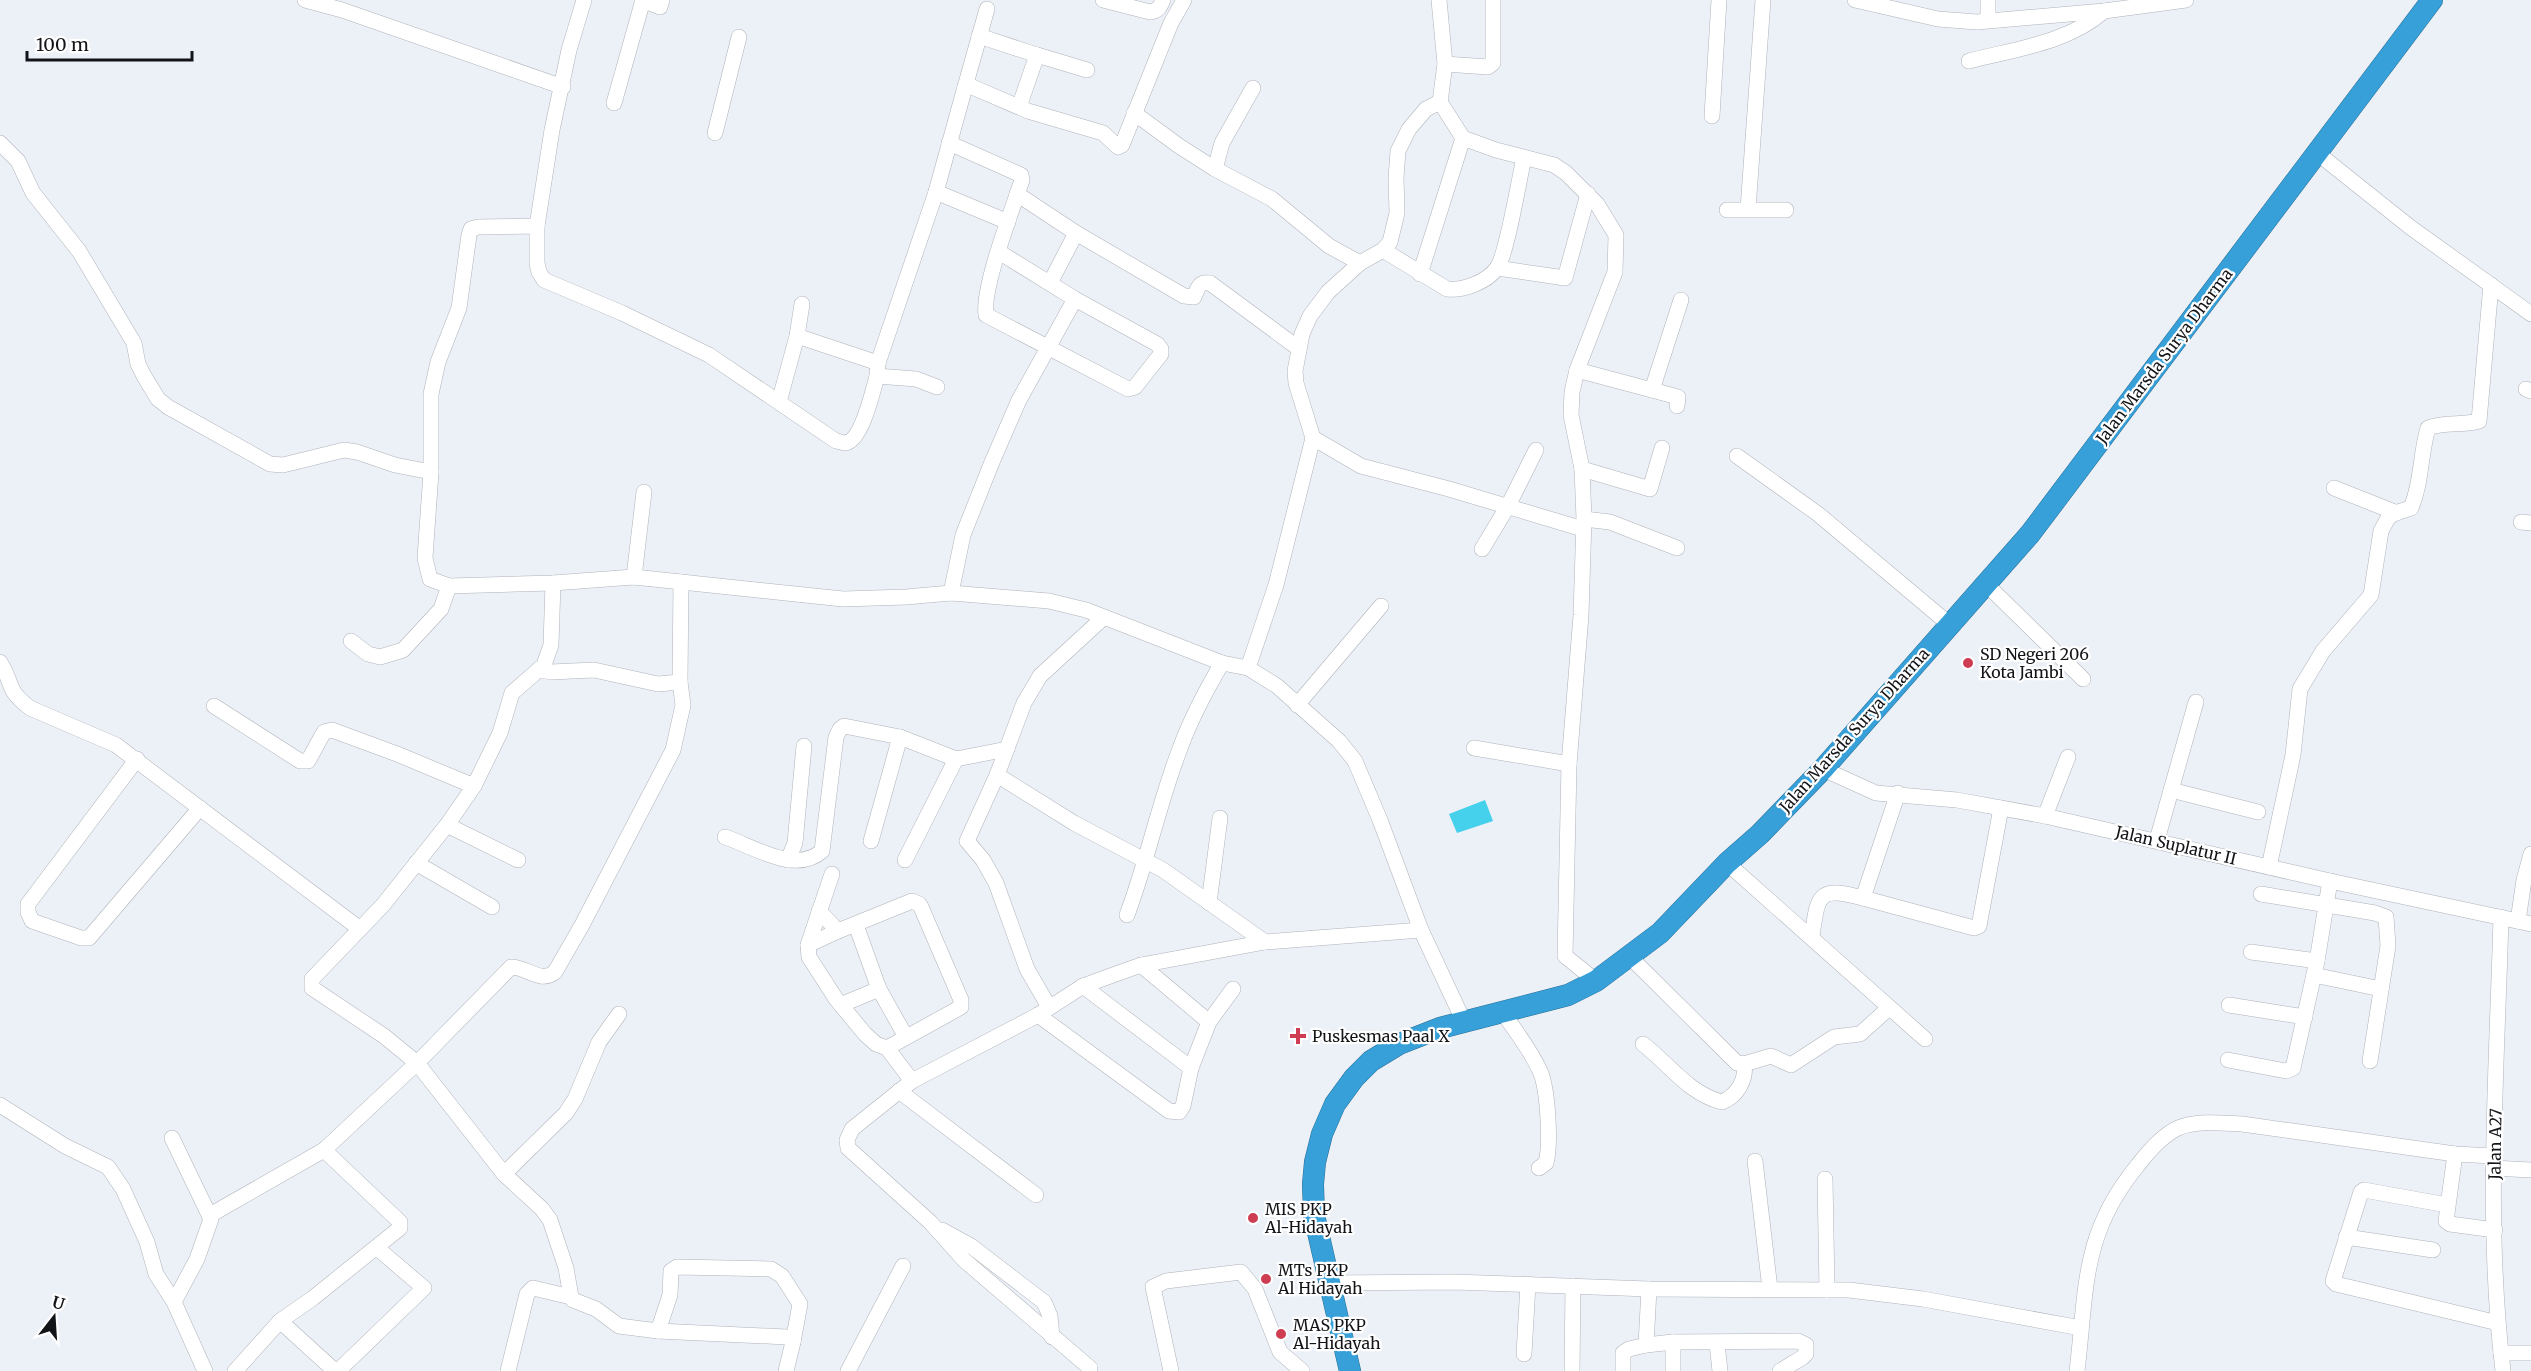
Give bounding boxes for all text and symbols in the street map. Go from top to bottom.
scale bar [27,24,192,62]
text: 100 m [36,33,89,56]
street label: Jalan Marsda Surya Dharma [2091,264,2237,448]
street label: Jalan Marsda Surya Dharma [1774,643,1933,817]
place label: SD Negeri 206 Kota Jambi [1980,644,2089,682]
marker: SD Negeri 206 Kota Jambi [1961,656,1975,670]
street label: Jalan Suplatur II [2113,821,2238,869]
place label: Puskesmas Paal X [1312,1026,1450,1046]
marker: Puskesmas Paal X [1289,1027,1307,1045]
street label: Jalan A27 [2484,1108,2506,1181]
place label: MIS PKP Al-Hidayah [1264,1199,1353,1237]
marker: MIS PKP Al-Hidayah [1246,1211,1260,1225]
place label: MTs PKP Al Hidayah [1277,1260,1363,1298]
marker: MTs PKP Al Hidayah [1259,1272,1273,1286]
north arrow [24,1287,84,1347]
text: U [50,1291,67,1314]
place label: MAS PKP Al-Hidayah [1292,1315,1381,1353]
marker: MAS PKP Al-Hidayah [1274,1327,1288,1341]

